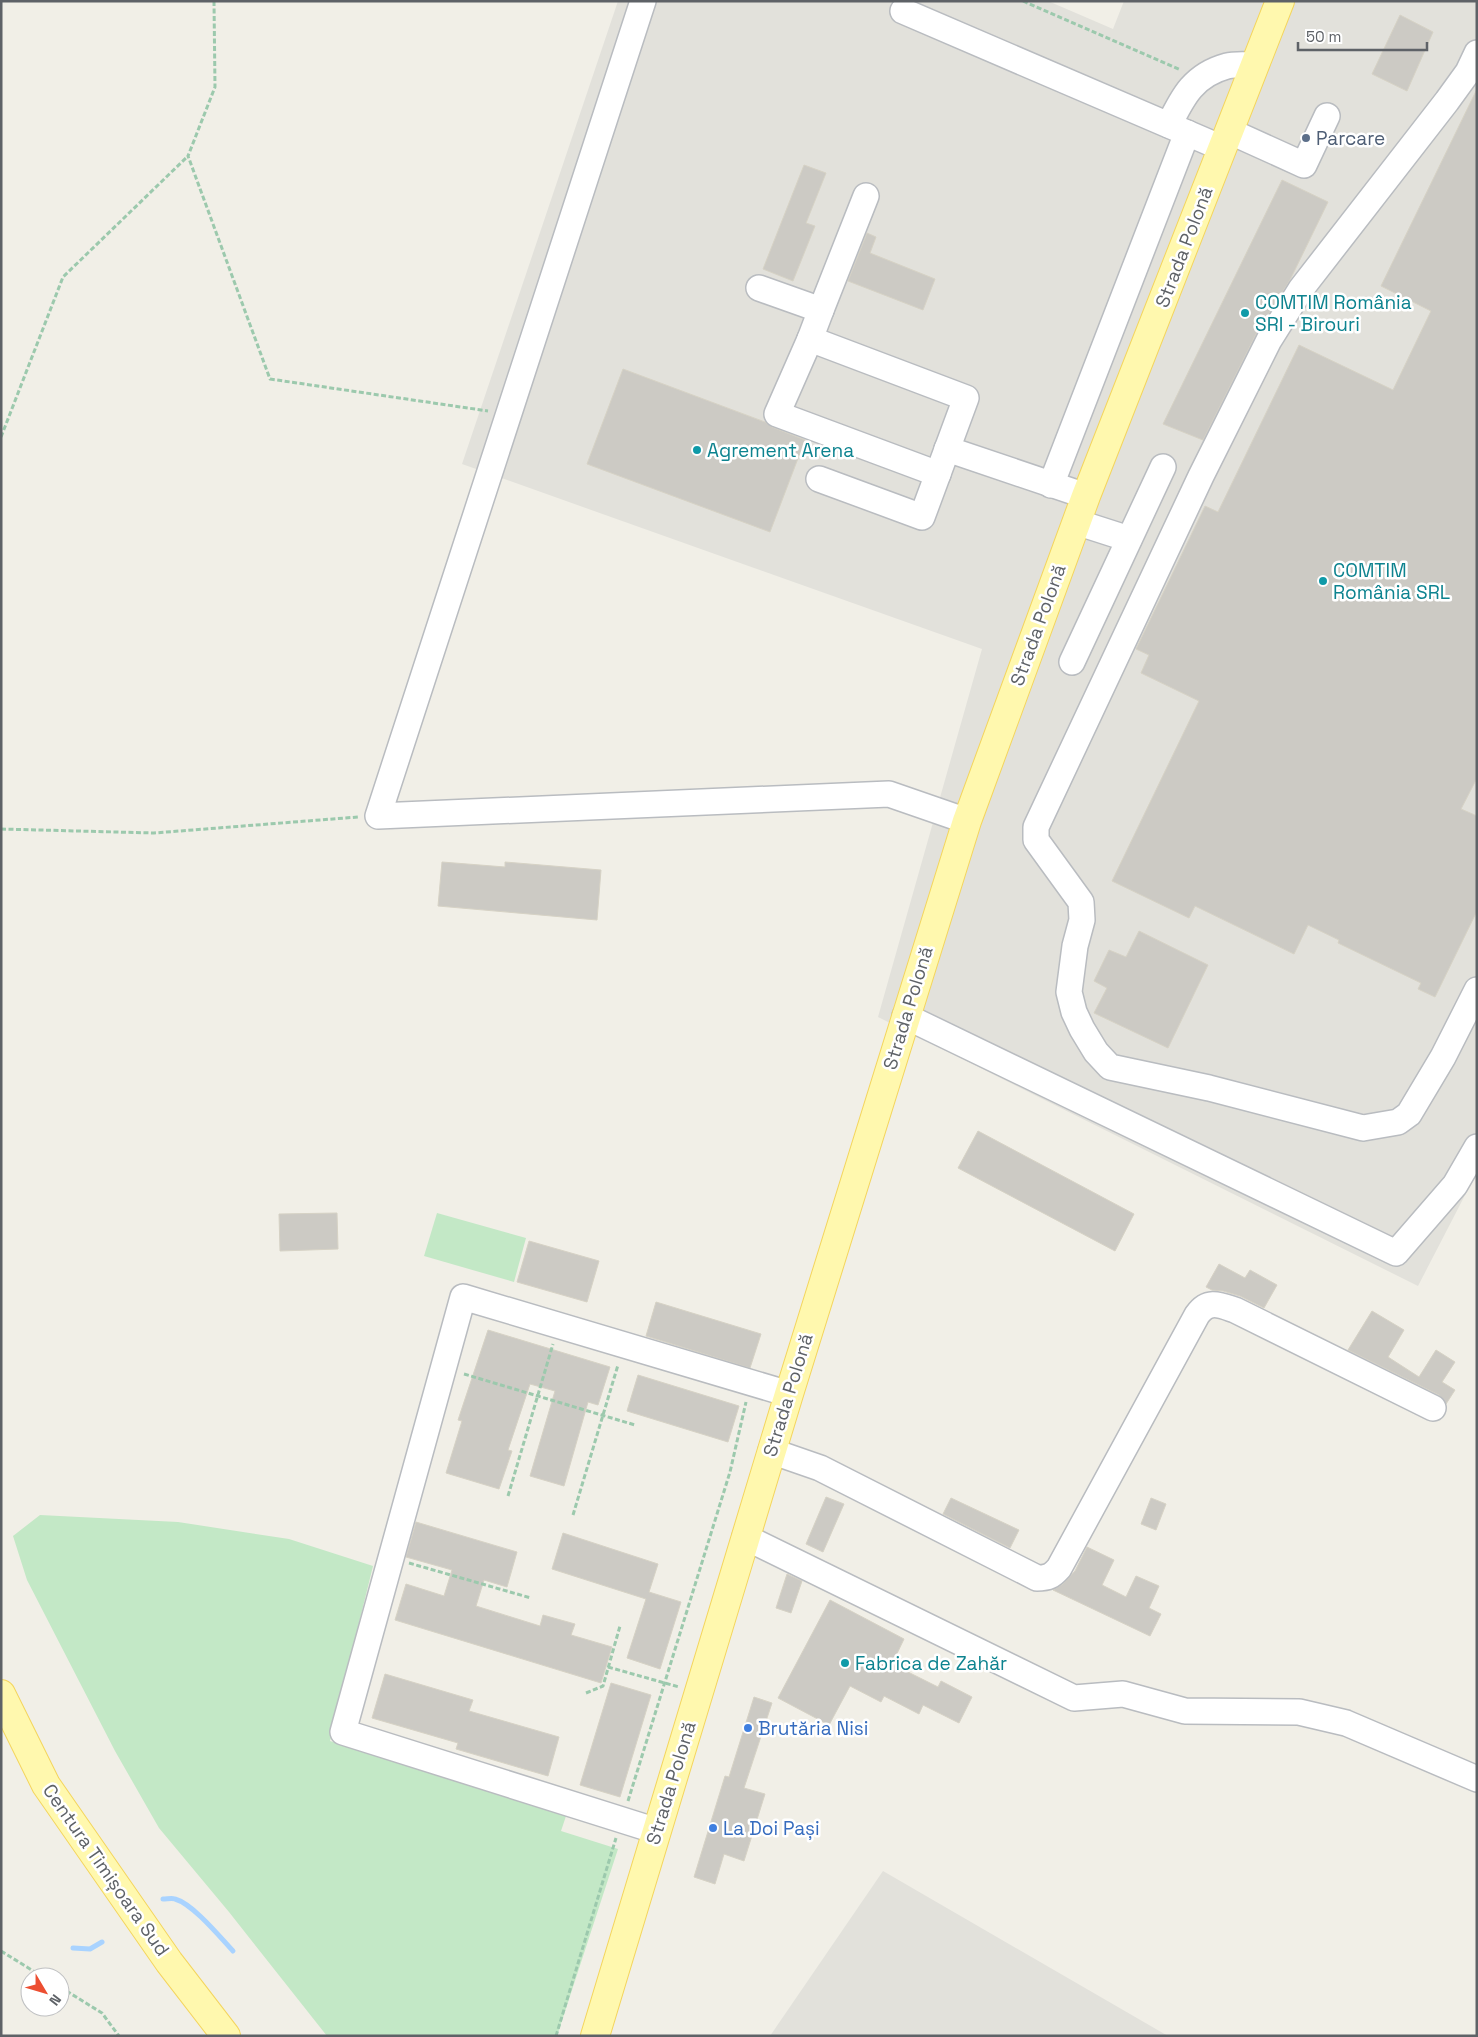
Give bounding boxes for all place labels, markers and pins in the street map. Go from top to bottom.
place label: Parcare [1316,126,1385,151]
marker: Parcare [1300,132,1312,144]
place label: COMTIM România SRI - Birouri [1255,290,1412,337]
marker: COMTIM România SRI - Birouri [1239,307,1251,319]
place label: Agrement Arena [707,438,854,463]
marker: Agrement Arena [691,444,703,456]
place label: COMTIM România SRL [1333,558,1450,605]
marker: COMTIM România SRL [1317,575,1329,587]
place label: Fabrica de Zahăr [855,1651,1007,1676]
marker: Fabrica de Zahăr [839,1657,851,1669]
place label: Brutăria Nisi [758,1716,869,1741]
marker: Brutăria Nisi [742,1722,754,1734]
place label: La Doi Pași [723,1816,820,1841]
marker: La Doi Pași [707,1822,719,1834]

